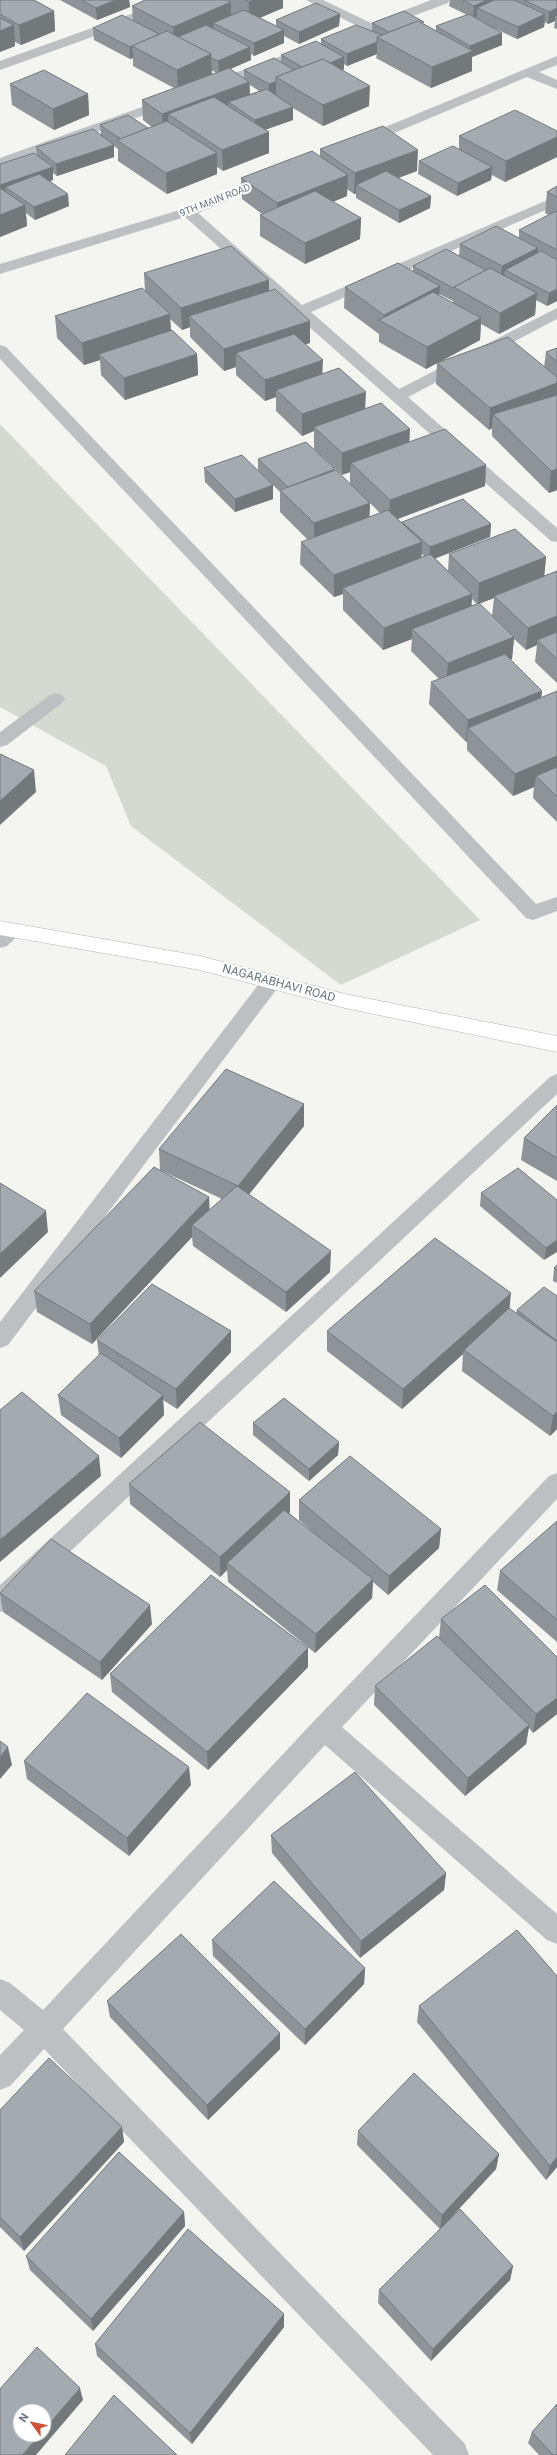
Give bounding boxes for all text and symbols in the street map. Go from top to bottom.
street label: 9TH MAIN ROAD [178,181,252,219]
street label: NAGARABHAVI ROAD [221,961,337,1005]
north arrow [12,2403,52,2443]
text: N [16,2411,32,2425]

